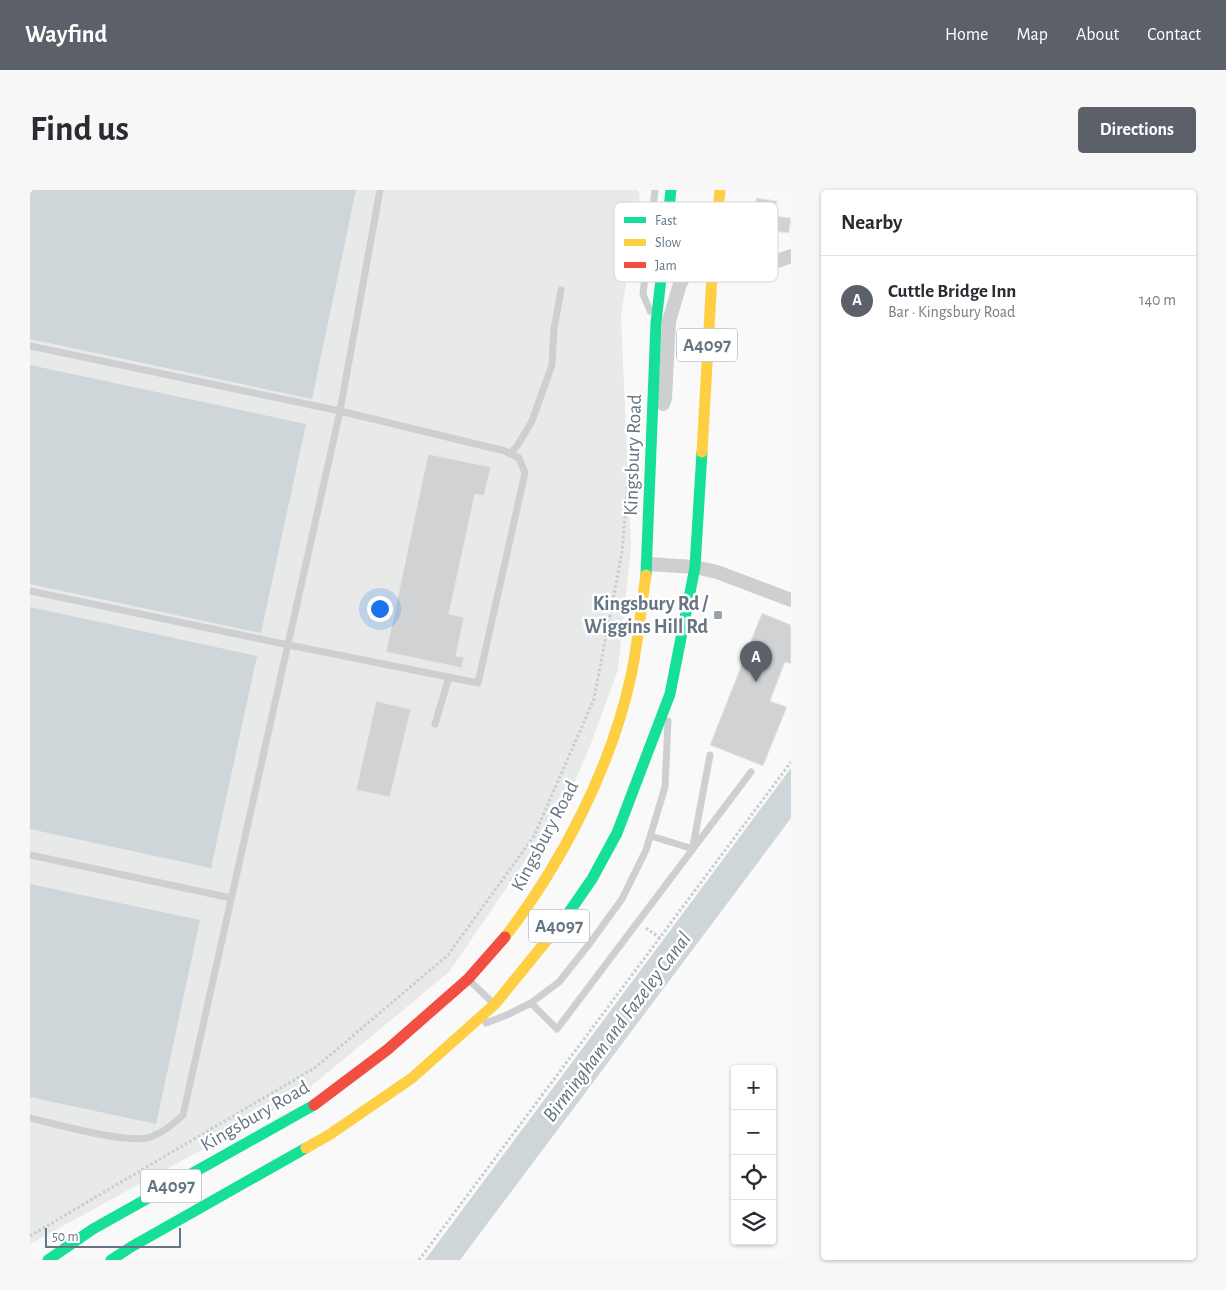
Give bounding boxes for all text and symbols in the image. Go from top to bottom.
text: Wayfind [25,23,107,47]
text: Home [945,26,988,44]
text: Map [1016,26,1048,44]
text: About [1076,26,1119,44]
text: Contact [1147,26,1201,44]
button: Directions [1078,107,1196,153]
text: Find us [30,112,129,147]
legend [614,202,778,282]
text: Nearby [841,212,902,233]
text: Fast [655,214,677,228]
text: Slow [655,236,682,250]
text: Jam [655,259,677,273]
text: Cuttle Bridge Inn [888,282,1016,301]
text: A [852,292,862,308]
text: 140 m [1139,292,1176,308]
text: Bar · Kingsbury Road [888,304,1015,320]
road number: A4097 [677,328,737,362]
street label: Kingsbury Road [621,394,645,516]
place label: Kingsbury Rd / Wiggins Hill Rd [584,594,709,637]
your location [367,596,393,622]
marker: Kingsbury Rd / Wiggins Hill Rd [712,609,724,621]
pin: A [740,641,772,682]
street label: Kingsbury Road [508,778,582,894]
road number: A4097 [529,909,589,942]
water label: Birmingham and Fazeley Canal [539,928,695,1126]
map controls [731,1065,776,1245]
button: + [731,1065,776,1110]
street label: Kingsbury Road [197,1077,313,1155]
button: − [731,1110,776,1155]
button: locate [731,1155,776,1200]
road number: A4097 [141,1169,201,1202]
button: layers [731,1200,776,1245]
scale bar [45,1225,181,1248]
text: 50 m [52,1230,79,1244]

